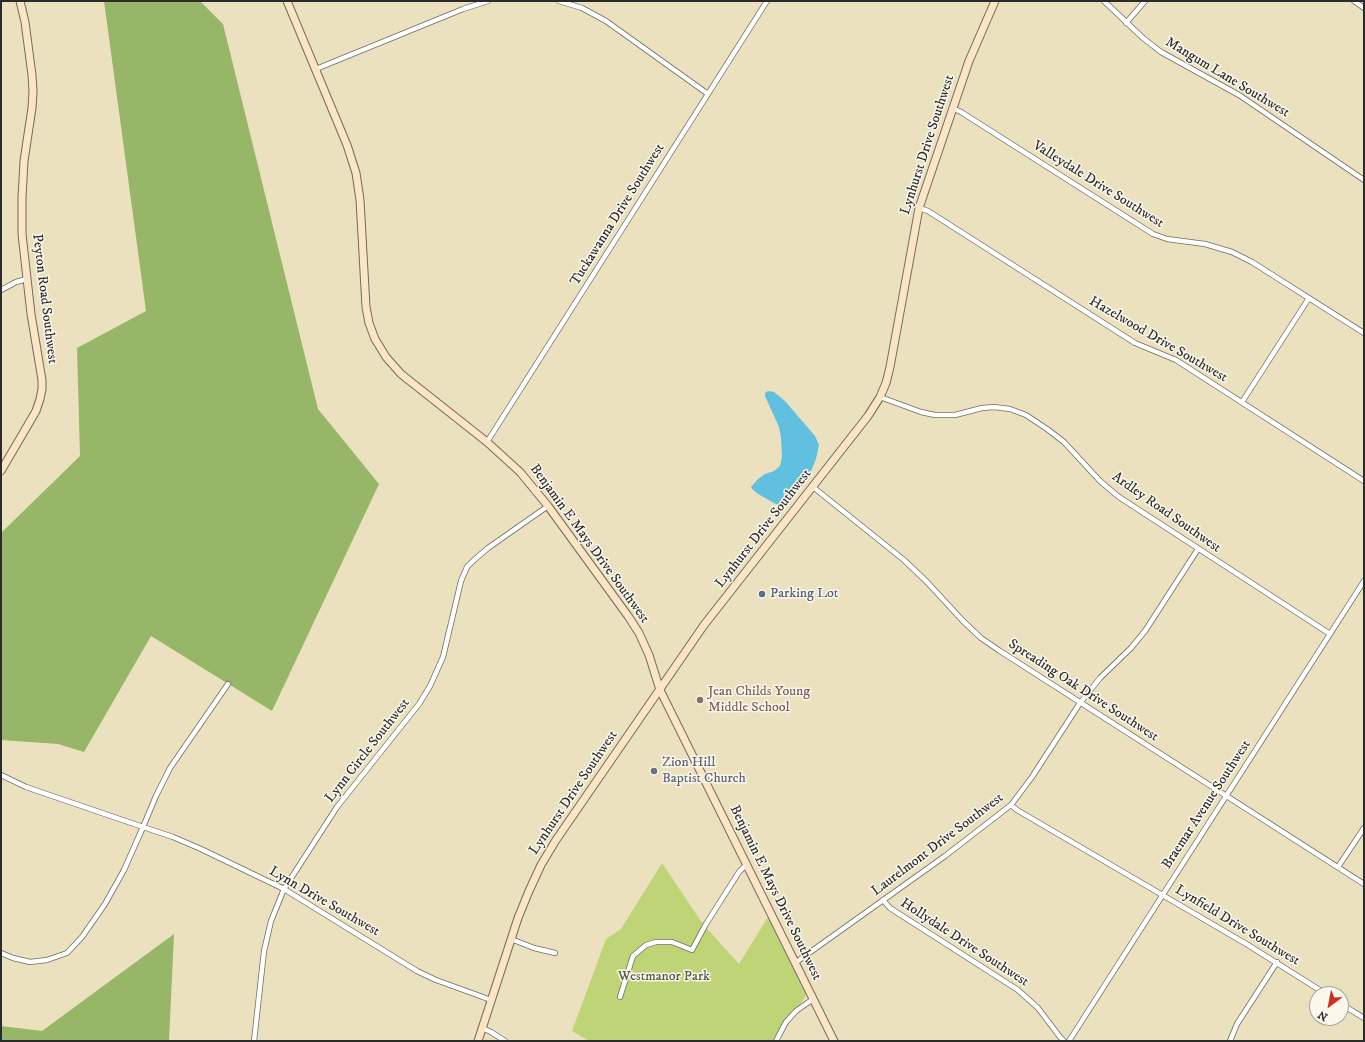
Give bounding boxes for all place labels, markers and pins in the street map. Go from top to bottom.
place label: Parking Lot [770,586,838,602]
marker: Parking Lot [757,589,767,599]
place label: Jean Childs Young Middle School [708,684,810,716]
marker: Jean Childs Young Middle School [695,695,705,705]
place label: Zion Hill Baptist Church [662,755,746,788]
marker: Zion Hill Baptist Church [649,766,659,776]

